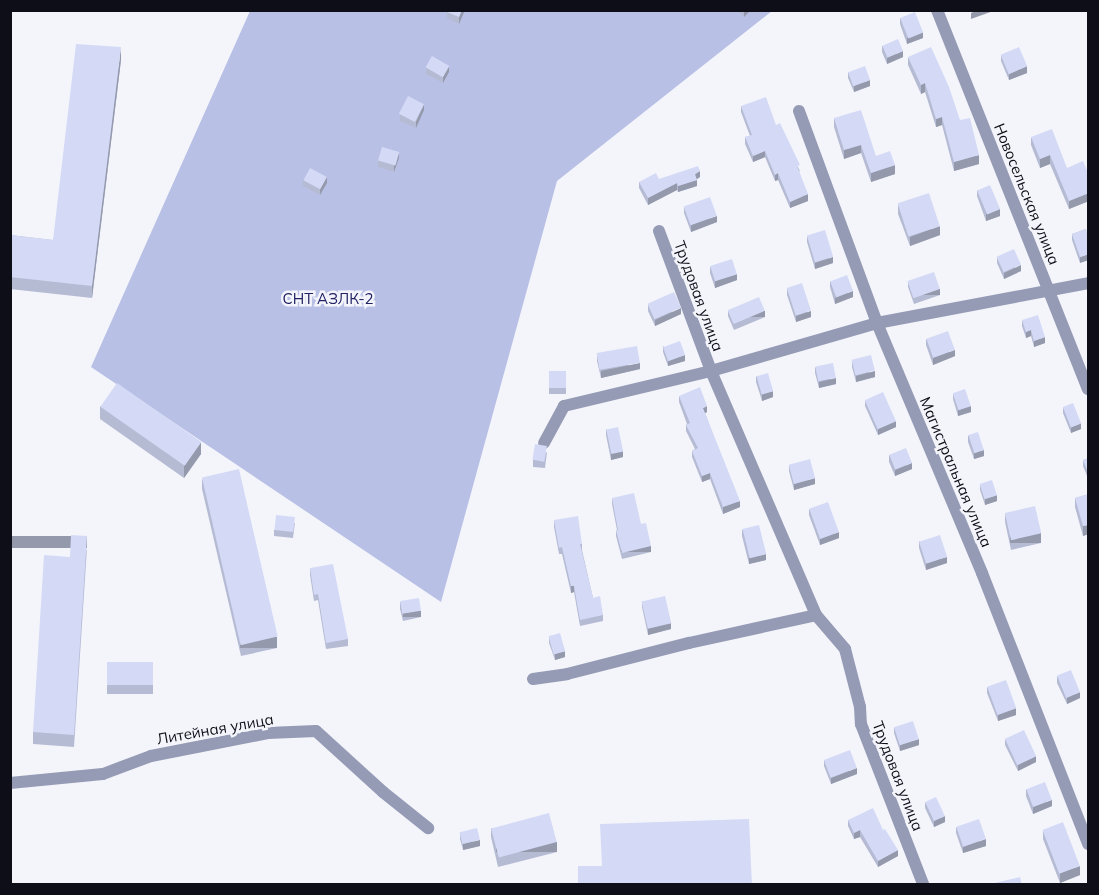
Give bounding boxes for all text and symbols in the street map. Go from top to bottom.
street label: Новосельская улица [990,121,1064,267]
street label: Трудовая улица [671,238,727,354]
park label: СНТ АЗЛК-2 [282,290,374,308]
street label: Магистральная улица [916,394,996,550]
street label: Литейная улица [155,710,275,748]
street label: Трудовая улица [869,719,927,833]

